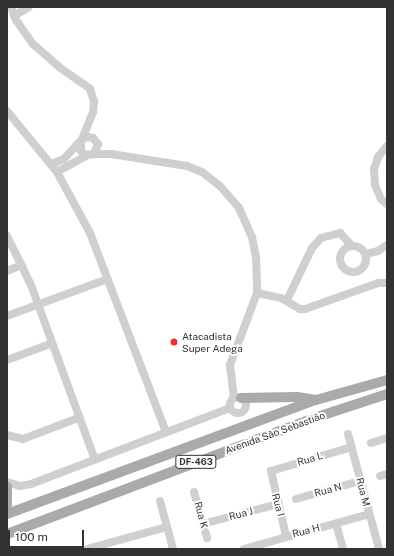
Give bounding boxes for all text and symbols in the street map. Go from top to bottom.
place label: Atacadista Super Adega [182,330,243,354]
marker: Atacadista Super Adega [169,337,179,347]
street label: Avenida São Sebastião [223,409,327,457]
street label: Rua L [296,450,324,468]
road number: DF-463 [175,455,217,469]
street label: Rua M [353,476,373,508]
street label: Rua N [313,481,343,499]
street label: Rua I [269,492,287,518]
street label: Rua K [192,500,210,530]
street label: Rua J [228,505,254,523]
scale bar [10,522,86,548]
street label: Rua H [291,522,321,540]
text: 100 m [15,530,48,544]

